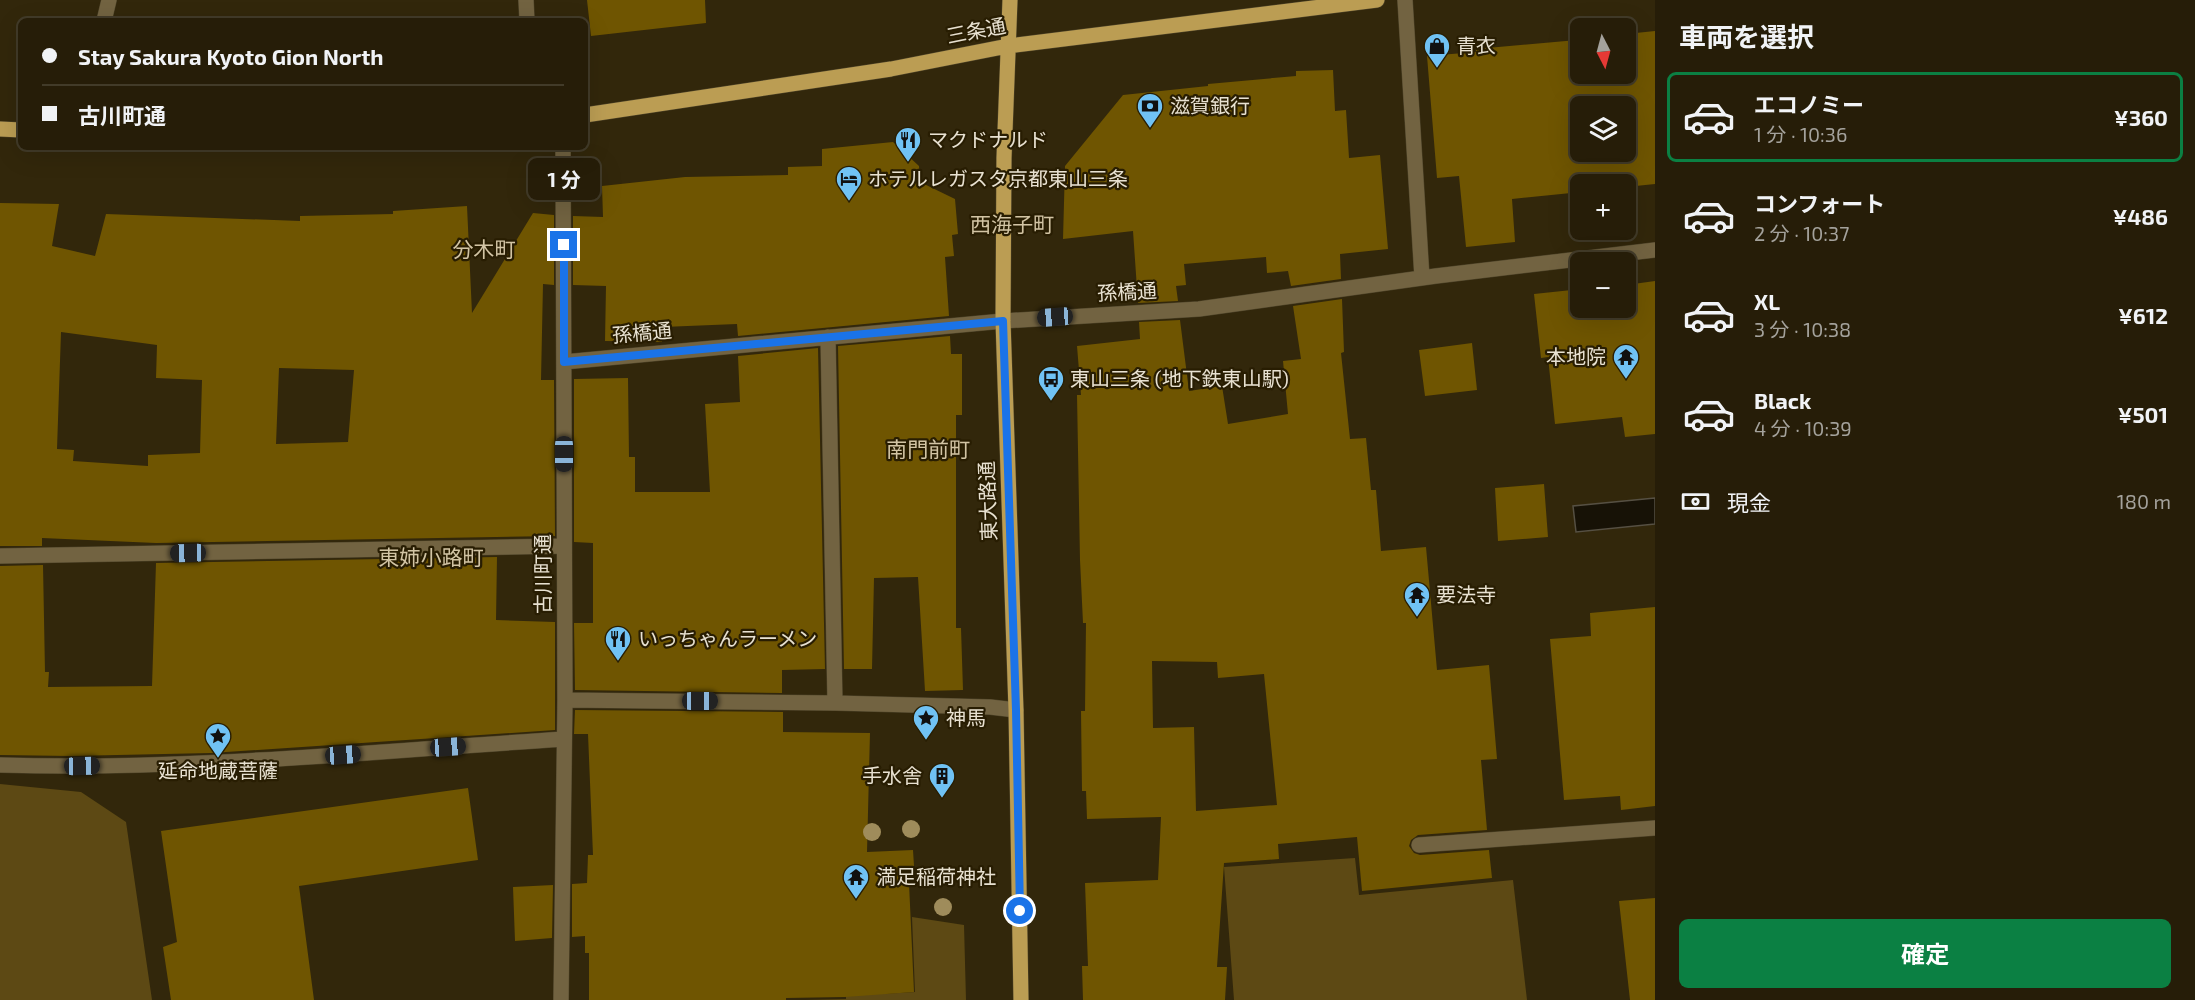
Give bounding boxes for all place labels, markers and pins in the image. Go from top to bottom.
shop icon: 青衣 [1422,31,1452,69]
place label: 青衣 [1456,33,1496,57]
bank icon: 滋賀銀行 [1135,91,1165,129]
place label: 滋賀銀行 [1170,93,1250,117]
restaurant icon: マクドナルド [893,125,923,163]
place label: マクドナルド [928,127,1048,151]
hotel icon: ホテルレガスタ京都東山三条 [834,164,864,202]
place label: ホテルレガスタ京都東山三条 [868,166,1128,190]
temple icon: 本地院 [1611,342,1641,380]
place label: 本地院 [1546,344,1606,368]
bus stop icon: 東山三条 (地下鉄東山駅) [1036,364,1066,402]
place label: 東山三条 (地下鉄東山駅) [1070,366,1289,390]
temple icon: 要法寺 [1402,580,1432,618]
place label: 要法寺 [1436,582,1496,606]
restaurant icon: いっちゃんラーメン [603,624,633,662]
place label: いっちゃんラーメン [638,626,817,650]
place icon: 神馬 [911,703,941,741]
place label: 神馬 [946,705,986,729]
place icon: 延命地蔵菩薩 [203,721,233,759]
place label: 延命地蔵菩薩 [158,758,278,782]
building icon: 手水舎 [927,761,957,799]
place label: 手水舎 [862,763,922,787]
temple icon: 満足稲荷神社 [841,862,871,900]
place label: 満足稲荷神社 [876,864,996,888]

